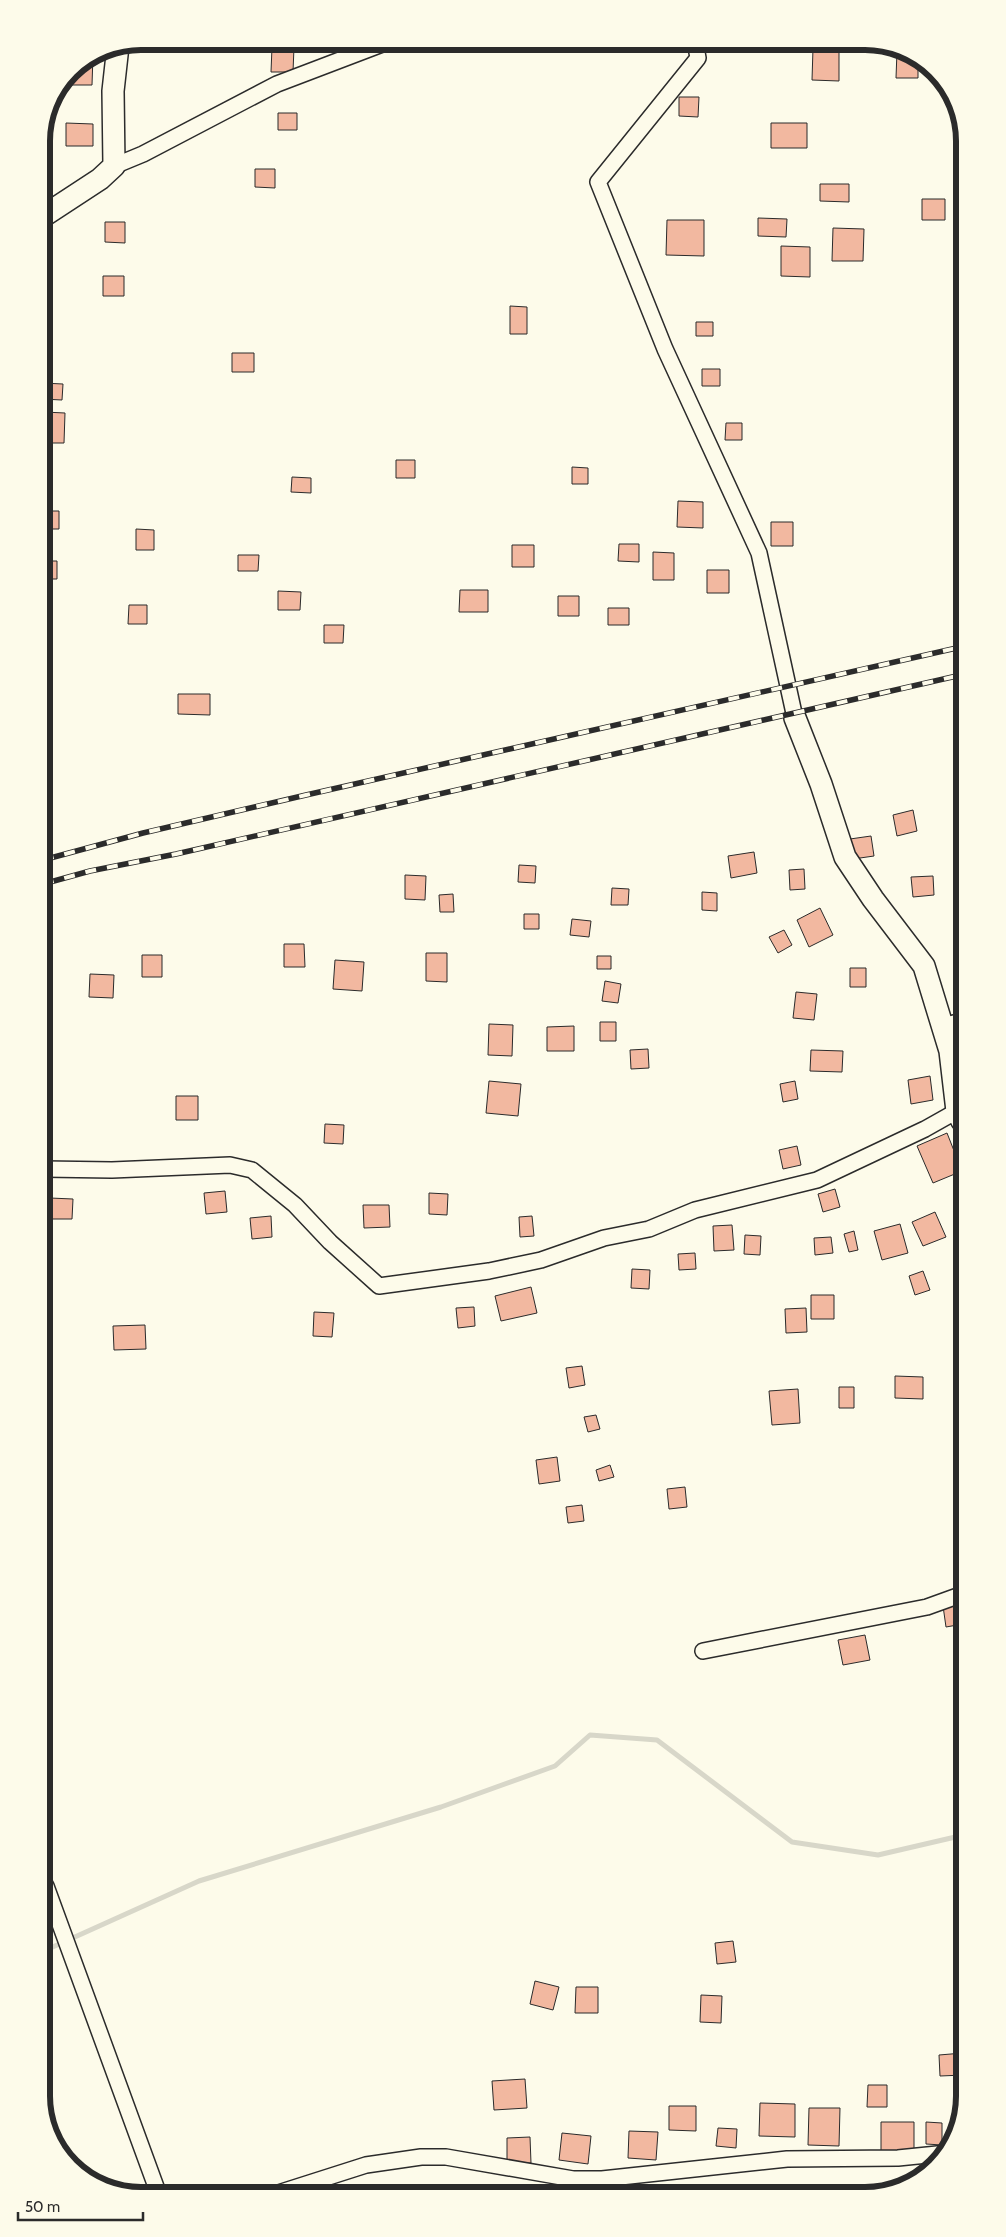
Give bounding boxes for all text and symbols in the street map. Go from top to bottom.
scale bar [18,2190,142,2222]
text: 50 m [25,2198,60,2216]

